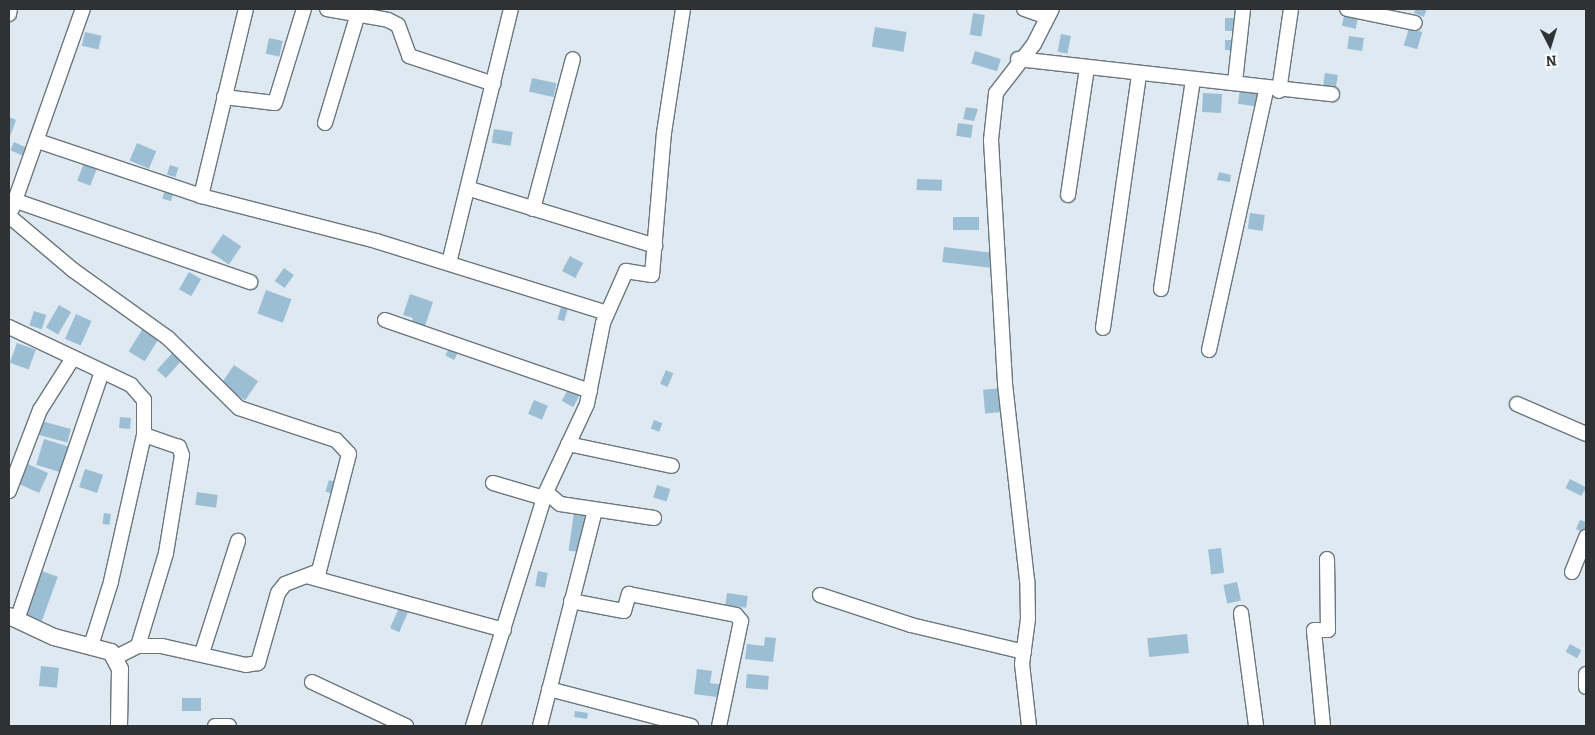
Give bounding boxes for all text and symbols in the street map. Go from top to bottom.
north arrow [1525,20,1575,70]
text: N [1545,52,1557,69]

